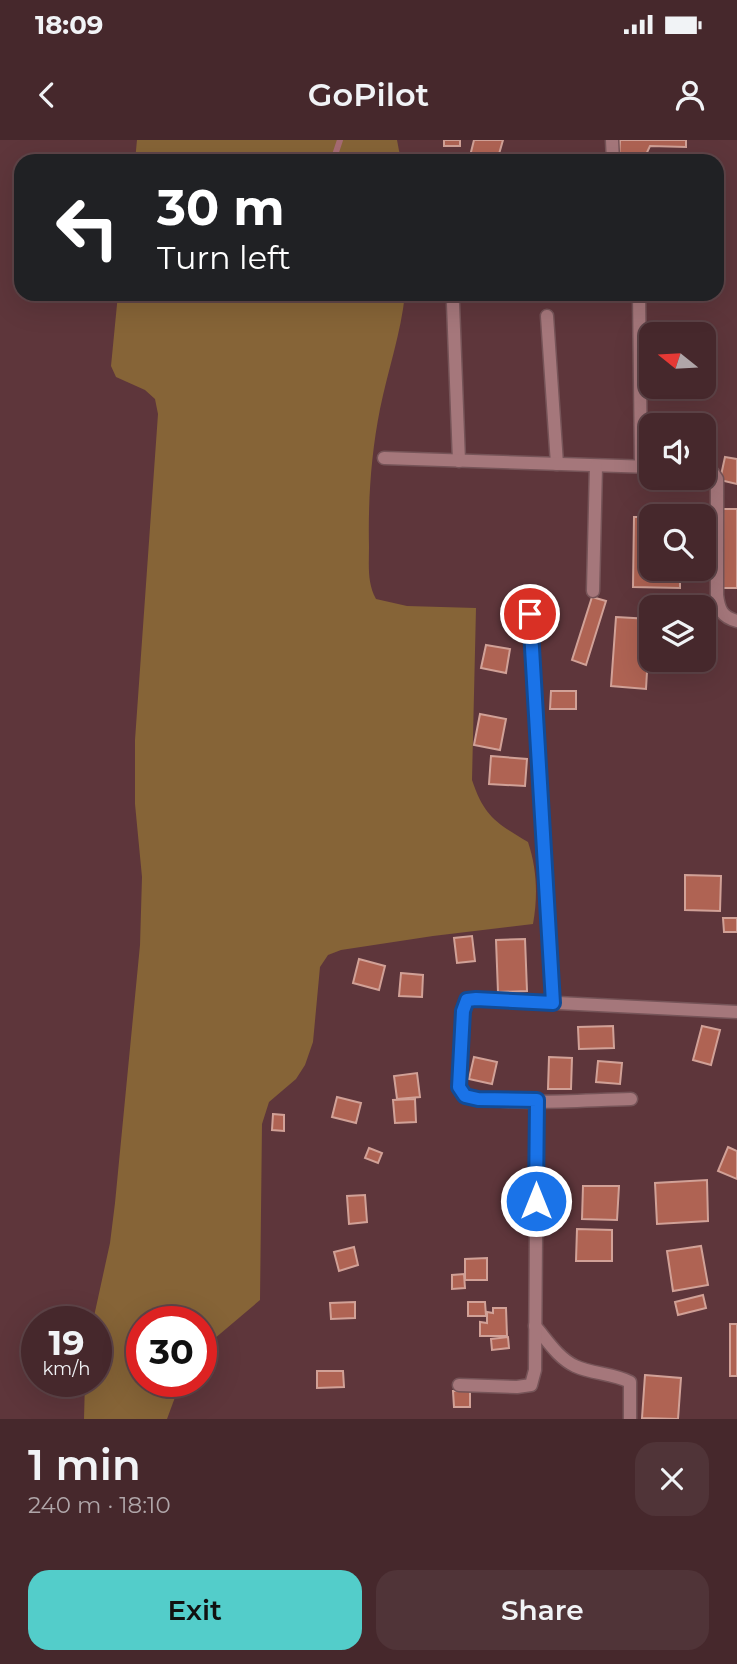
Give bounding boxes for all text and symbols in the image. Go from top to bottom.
text: 18:09 [35,9,103,41]
text: GoPilot [308,75,429,114]
icon: back [28,76,66,114]
icon: person [671,76,709,114]
text: 30 m [157,178,285,237]
icon: left [42,182,133,273]
text: Turn left [157,238,291,277]
north arrow [639,322,716,399]
map controls [639,322,716,672]
button: sound [639,413,716,490]
button: search [639,504,716,581]
pin [500,584,560,644]
icon: arrive [511,595,549,633]
button: layers [639,595,716,672]
position arrow [499,1164,573,1238]
speed limit sign: 30 [126,1306,217,1397]
text: 19 [48,1321,85,1364]
text: km/h [42,1358,91,1380]
text: 1 min [28,1439,141,1491]
button: close [635,1442,709,1516]
text: 240 m · 18:10 [28,1491,171,1519]
button: Exit [28,1570,362,1650]
button: Share [376,1570,709,1650]

